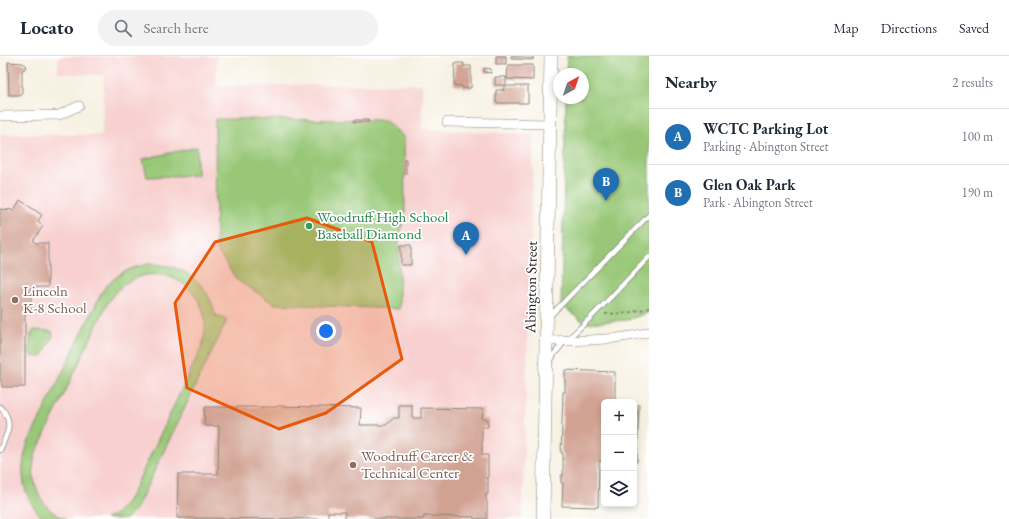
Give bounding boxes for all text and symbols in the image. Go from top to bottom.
search box [98,10,378,46]
text: Locato [20,15,74,40]
icon: search [112,17,134,39]
text: Search here [144,18,209,37]
text: Map [833,19,859,37]
text: Directions [881,19,937,37]
text: Saved [959,19,989,37]
north arrow [553,68,589,104]
text: Nearby [665,71,717,93]
text: 2 results [952,74,993,91]
text: WCTC Parking Lot [703,119,828,138]
text: A [673,128,683,145]
text: 100 m [962,128,993,145]
text: Parking · Abington Street [703,138,829,155]
pin: B [593,168,619,201]
text: Glen Oak Park [703,175,796,194]
text: B [674,184,682,201]
text: 190 m [962,184,993,201]
text: Park · Abington Street [703,194,813,211]
place label: Woodruff High School Baseball Diamond [317,207,449,243]
marker: Woodruff High School Baseball Diamond [304,221,314,231]
pin: A [453,222,479,255]
street label: Abington Street [520,240,541,334]
place label: Lincoln K-8 School [23,281,87,317]
marker: Lincoln K-8 School [10,295,20,305]
your location [316,321,336,341]
map controls [601,399,637,507]
button: + [601,399,637,435]
button: − [601,435,637,471]
place label: Woodruff Career & Technical Center [361,446,473,482]
marker: Woodruff Career & Technical Center [348,460,358,470]
button: layers [601,471,637,507]

